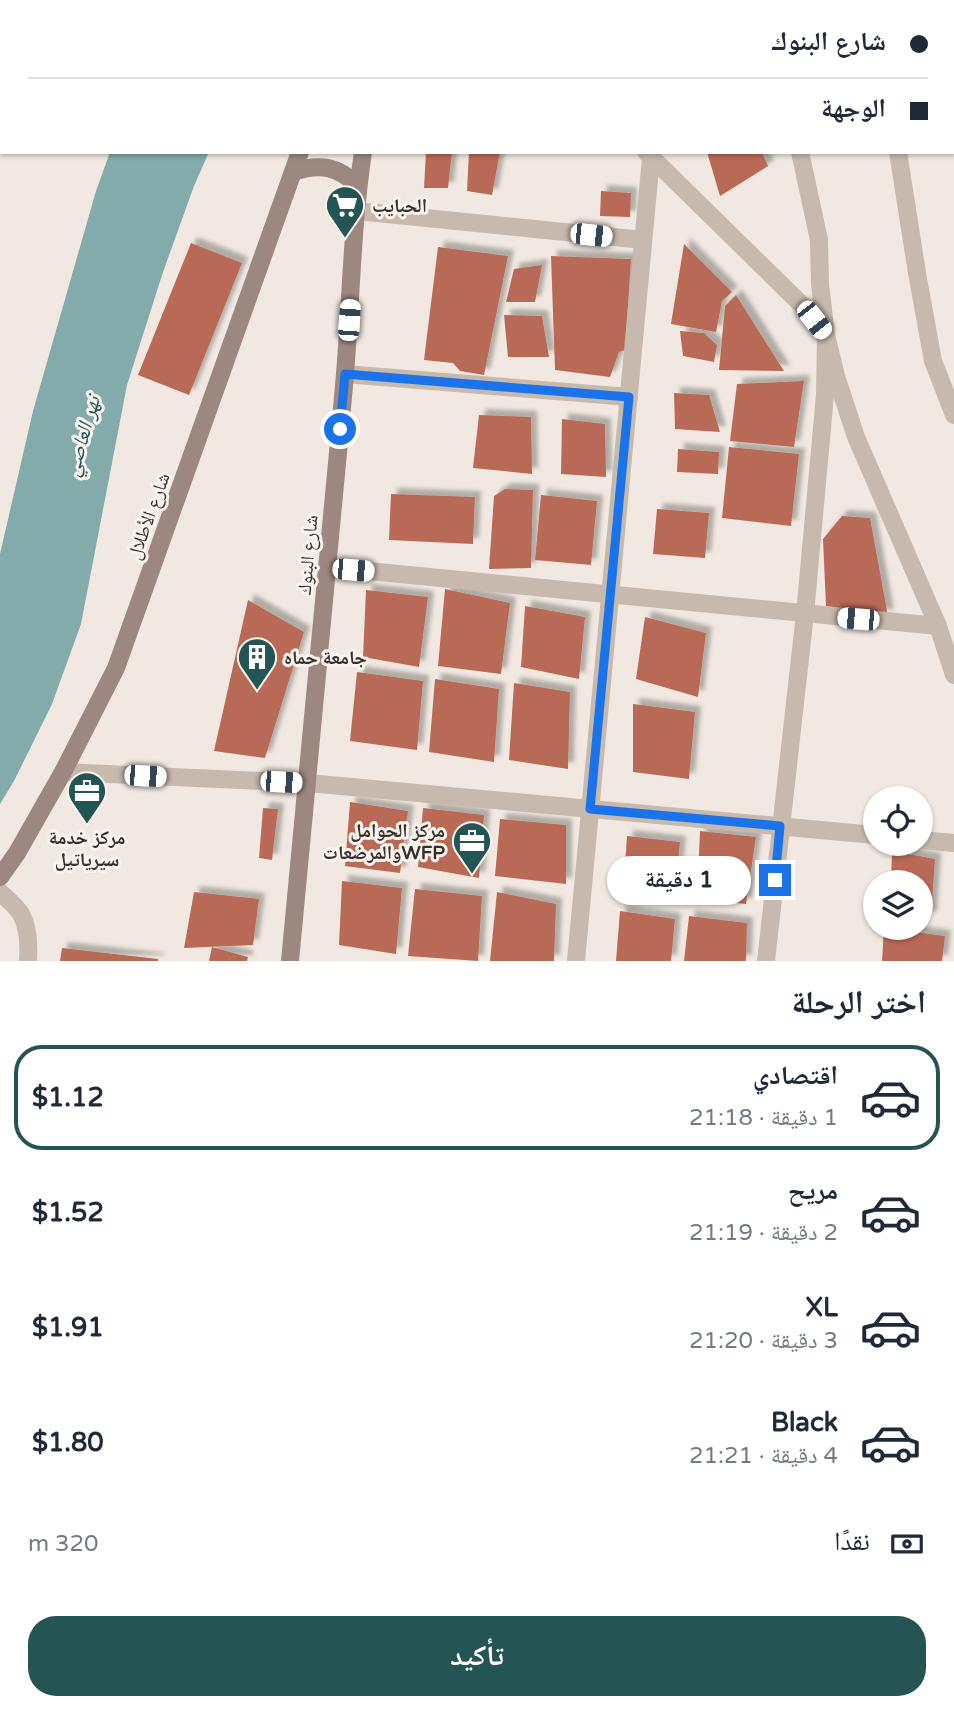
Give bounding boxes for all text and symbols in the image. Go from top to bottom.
text: شارع البنوك [771,26,886,57]
text: الوجهة [821,93,886,124]
supermarket icon: الحبايب [324,184,366,239]
place label: الحبايب [372,195,427,217]
car [570,222,613,248]
car [793,297,836,343]
car [338,298,361,342]
water label: نهر العاصي [59,390,110,480]
route start [324,413,356,445]
street label: شارع الأطلال [123,470,175,563]
street label: شارع البنوك [294,514,322,596]
car [332,558,375,582]
car [837,607,880,631]
building icon: جامعة حماه [236,636,278,691]
place label: جامعة حماه [284,647,367,669]
car [124,764,167,788]
office icon: مركز خدمة سيرياتيل [66,770,108,825]
car [260,770,303,794]
map controls [863,786,933,940]
button: locate [863,786,933,856]
place label: مركز الحوامل والمرضعاتWFP [323,820,445,864]
office icon: مركز الحوامل والمرضعاتWFP [451,820,493,875]
place label: مركز خدمة سيرياتيل [49,827,125,871]
callout: 1 دقيقة [607,856,750,904]
route end [759,864,791,896]
text: 1 دقيقة [645,866,713,894]
button: layers [863,870,933,940]
text: اختر الرحلة [791,984,926,1022]
text: اقتصادي [753,1060,838,1091]
icon: car [859,1066,922,1129]
text: $1.12 [32,1082,104,1113]
text: 1 دقيقة · 21:18 [689,1104,838,1132]
text: مريح [788,1175,838,1206]
icon: car [859,1181,922,1244]
text: $1.52 [32,1197,104,1228]
text: 2 دقيقة · 21:19 [689,1219,838,1247]
text: XL [806,1292,838,1323]
icon: car [859,1296,922,1359]
text: $1.91 [32,1312,104,1343]
text: 3 دقيقة · 21:20 [689,1327,838,1355]
text: Black [771,1407,838,1438]
icon: car [859,1411,922,1474]
text: $1.80 [32,1427,104,1458]
text: 4 دقيقة · 21:21 [689,1442,838,1470]
icon: cash [888,1525,926,1563]
text: نقدًا [834,1526,870,1557]
text: 320 m [28,1530,98,1558]
button: تأكيد [28,1616,926,1696]

